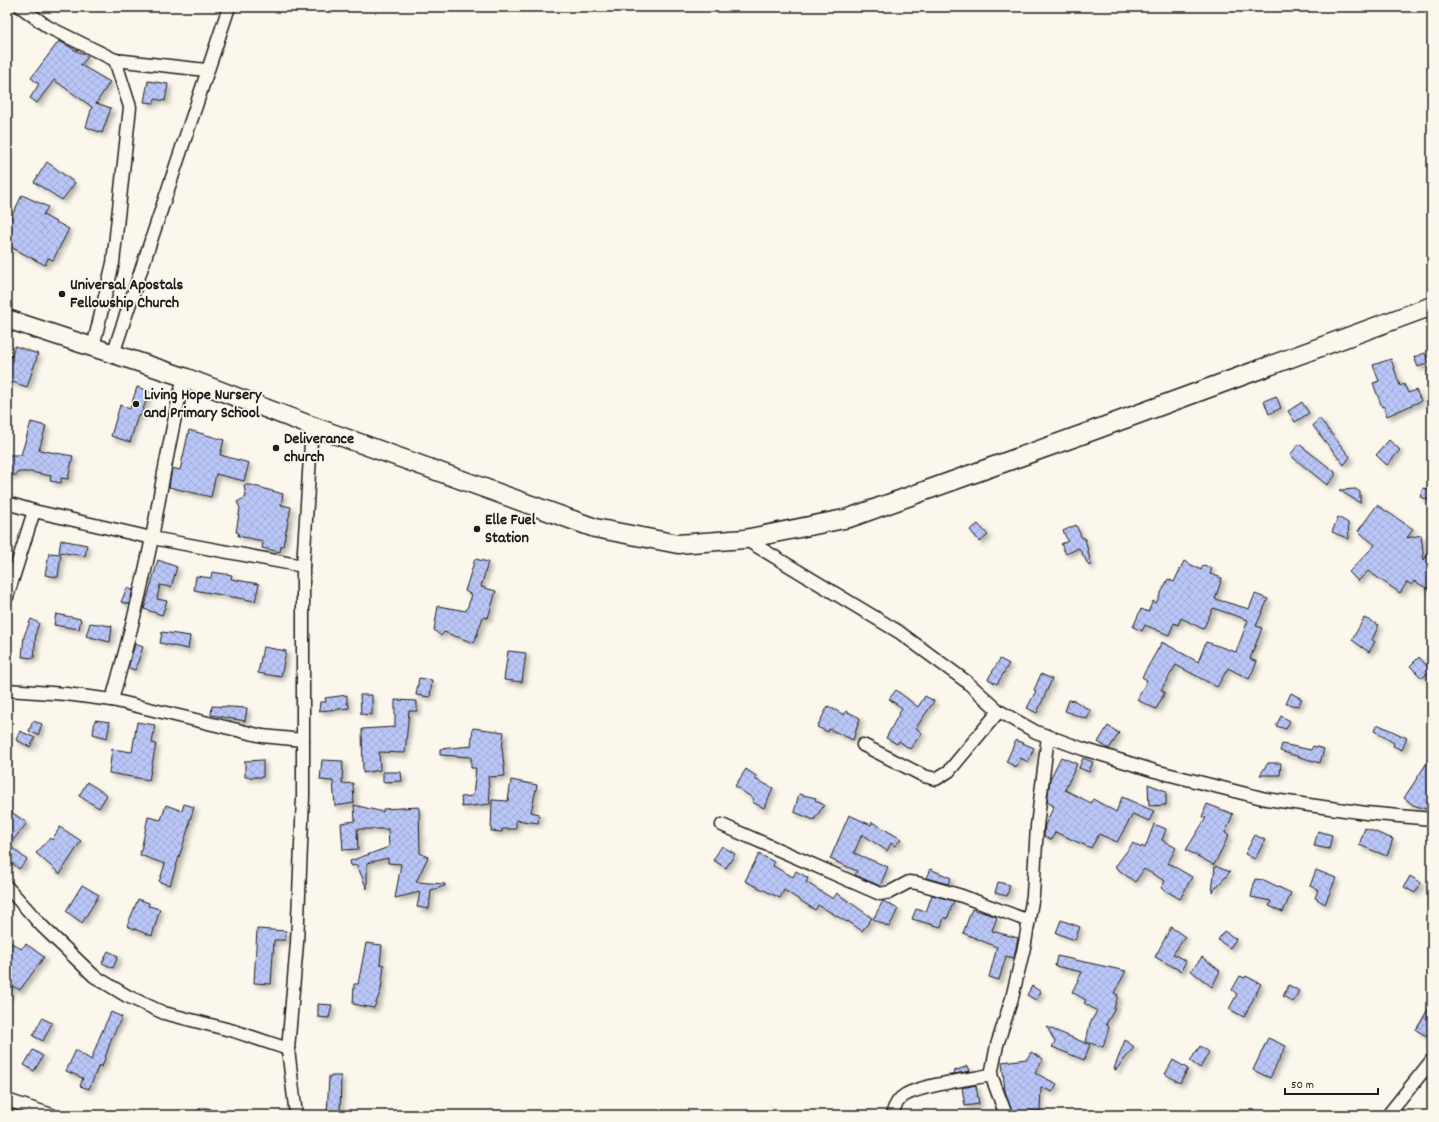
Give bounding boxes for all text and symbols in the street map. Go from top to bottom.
place label: Universal Apostals Fellowship Church [70,274,184,315]
marker: Universal Apostals Fellowship Church [57,289,67,299]
place label: Living Hope Nursery and Primary School [144,384,263,425]
marker: Living Hope Nursery and Primary School [131,399,141,409]
place label: Deliverance church [284,428,354,469]
marker: Deliverance church [271,443,281,453]
place label: Elle Fuel Station [485,509,536,550]
marker: Elle Fuel Station [472,524,482,534]
scale bar [1285,1070,1378,1096]
text: 50 m [1291,1077,1314,1094]

